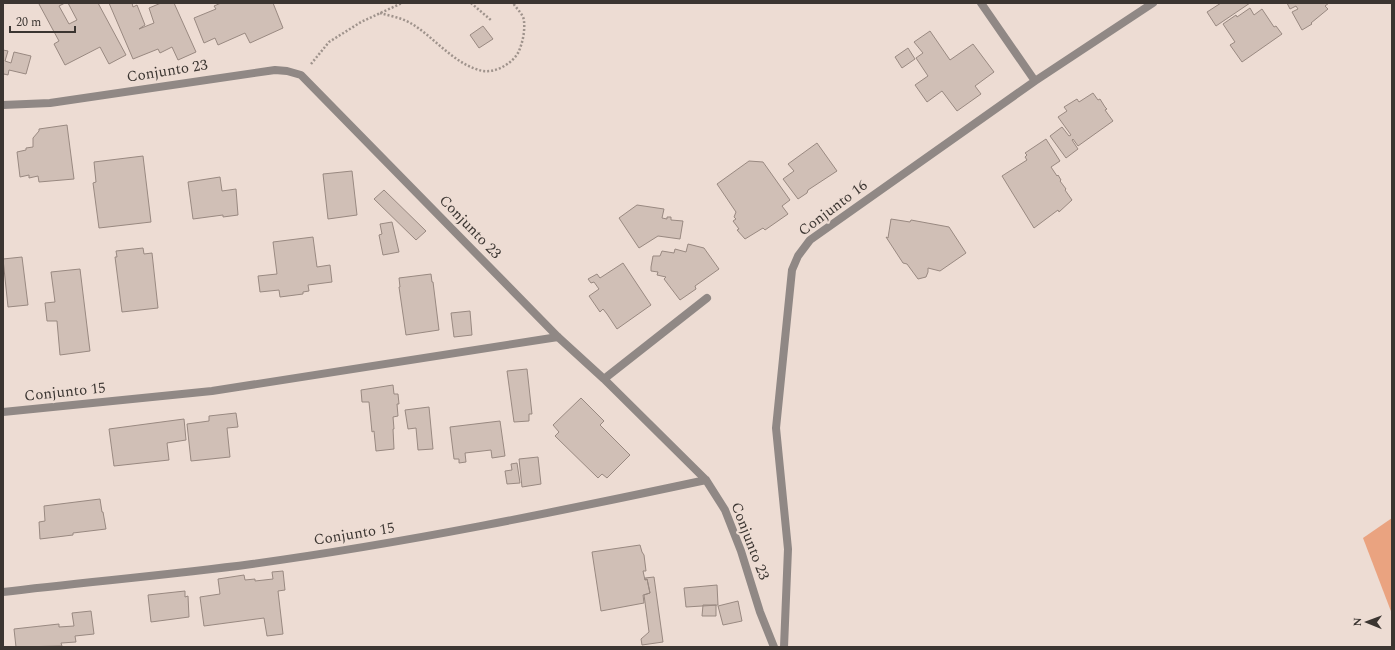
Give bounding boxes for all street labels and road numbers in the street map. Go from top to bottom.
street label: Conjunto 23 [125,53,210,89]
street label: Conjunto 16 [793,174,873,242]
street label: Conjunto 23 [433,190,507,265]
street label: Conjunto 15 [23,376,107,408]
street label: Conjunto 23 [725,499,776,584]
street label: Conjunto 15 [312,516,396,552]

